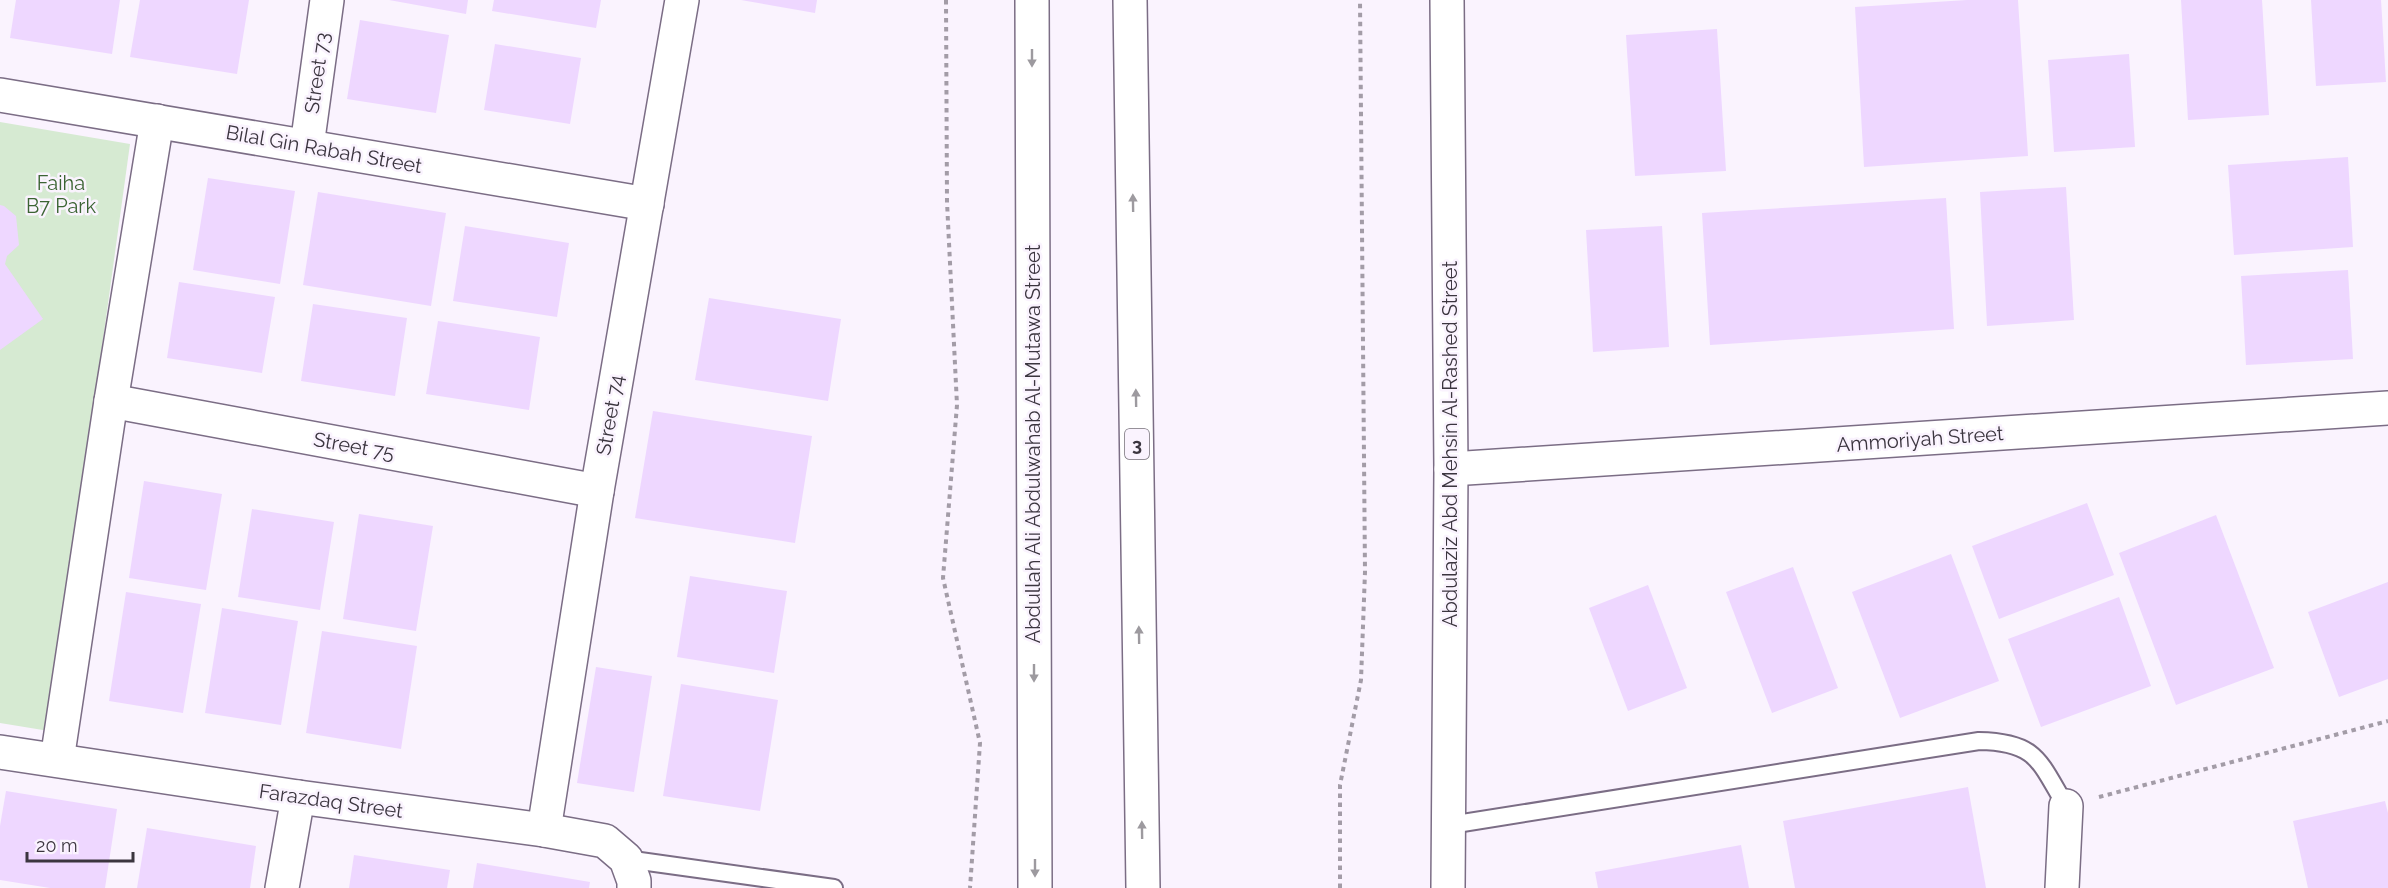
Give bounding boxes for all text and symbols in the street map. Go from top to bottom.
street label: Street 73 [299,31,335,115]
one-way arrow [1027,49,1037,68]
street label: Bilal Gin Rabah Street [224,120,424,178]
park label: Faiha B7 Park [26,171,96,218]
one-way arrow [1128,193,1138,212]
street label: Abdullah Ali Abdulwahab Al-Mutawa Street [1021,244,1045,643]
street label: Abdulaziz Abd Mehsin Al-Rashed Street [1438,261,1462,627]
street label: Street 74 [591,373,629,457]
one-way arrow [1131,388,1141,407]
street label: Ammoriyah Street [1836,421,2005,457]
street label: Street 75 [312,427,396,465]
road number: 3 [1125,429,1149,459]
one-way arrow [1135,625,1144,644]
one-way arrow [1029,664,1039,683]
street label: Farazdaq Street [257,779,405,823]
one-way arrow [1137,820,1147,839]
scale bar [27,825,134,863]
text: 20 m [36,835,78,856]
one-way arrow [1030,859,1040,878]

